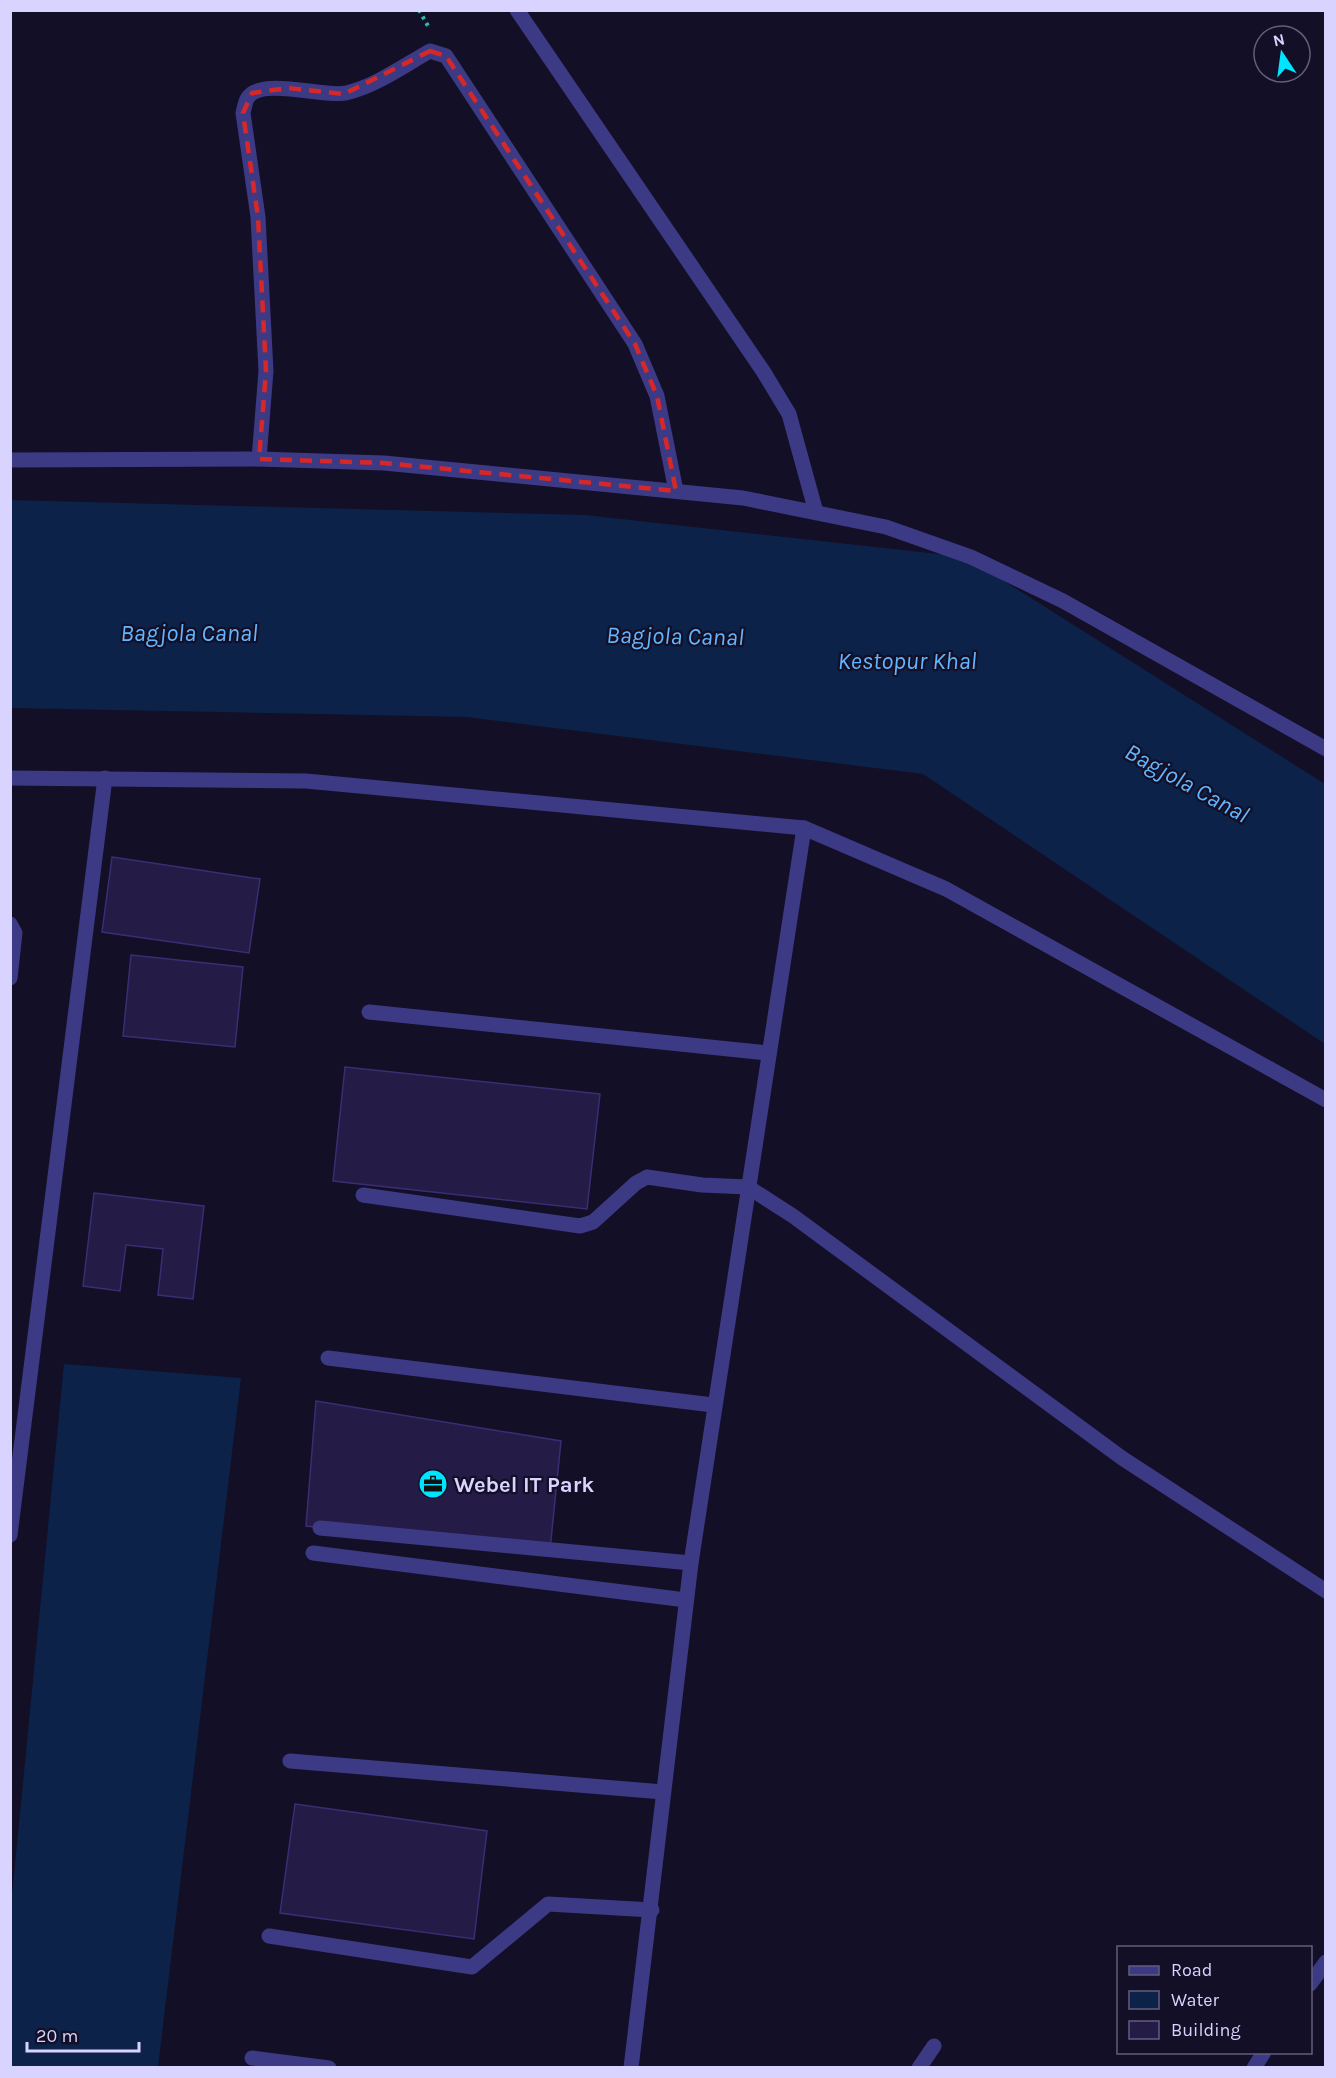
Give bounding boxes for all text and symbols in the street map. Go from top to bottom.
north arrow [1252,24,1312,84]
text: N [1271,29,1286,50]
water label: Bagjola Canal [120,619,258,647]
water label: Bagjola Canal [606,621,744,651]
water label: Kestopur Khal [837,647,977,675]
water label: Bagjola Canal [1120,737,1254,829]
office icon: Webel IT Park [417,1468,449,1500]
place label: Webel IT Park [454,1472,594,1498]
legend [1117,1946,1312,2054]
text: Road [1171,1959,1212,1981]
text: Water [1171,1989,1219,2011]
scale bar [27,2015,140,2053]
text: Building [1171,2019,1241,2041]
text: 20 m [36,2025,78,2047]

